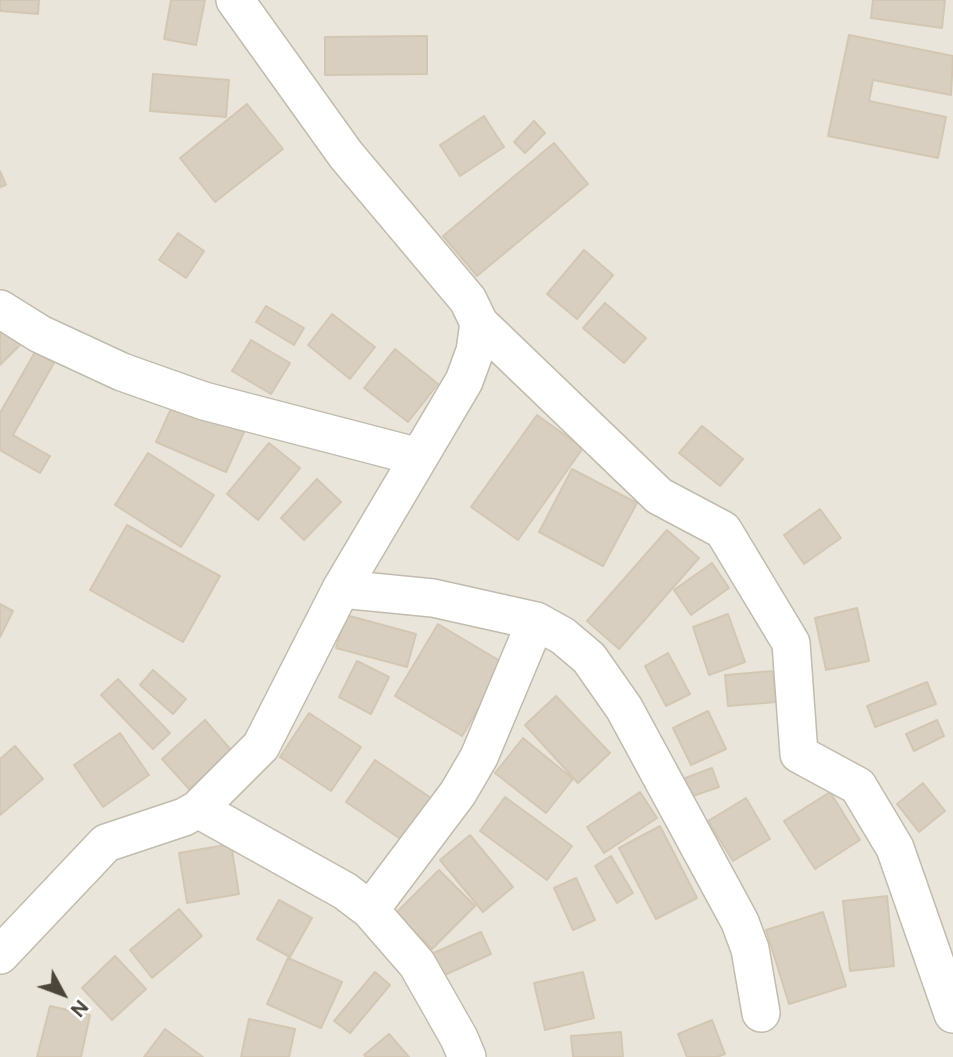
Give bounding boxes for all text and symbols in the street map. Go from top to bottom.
north arrow [28,959,98,1029]
text: N [66,995,93,1021]

